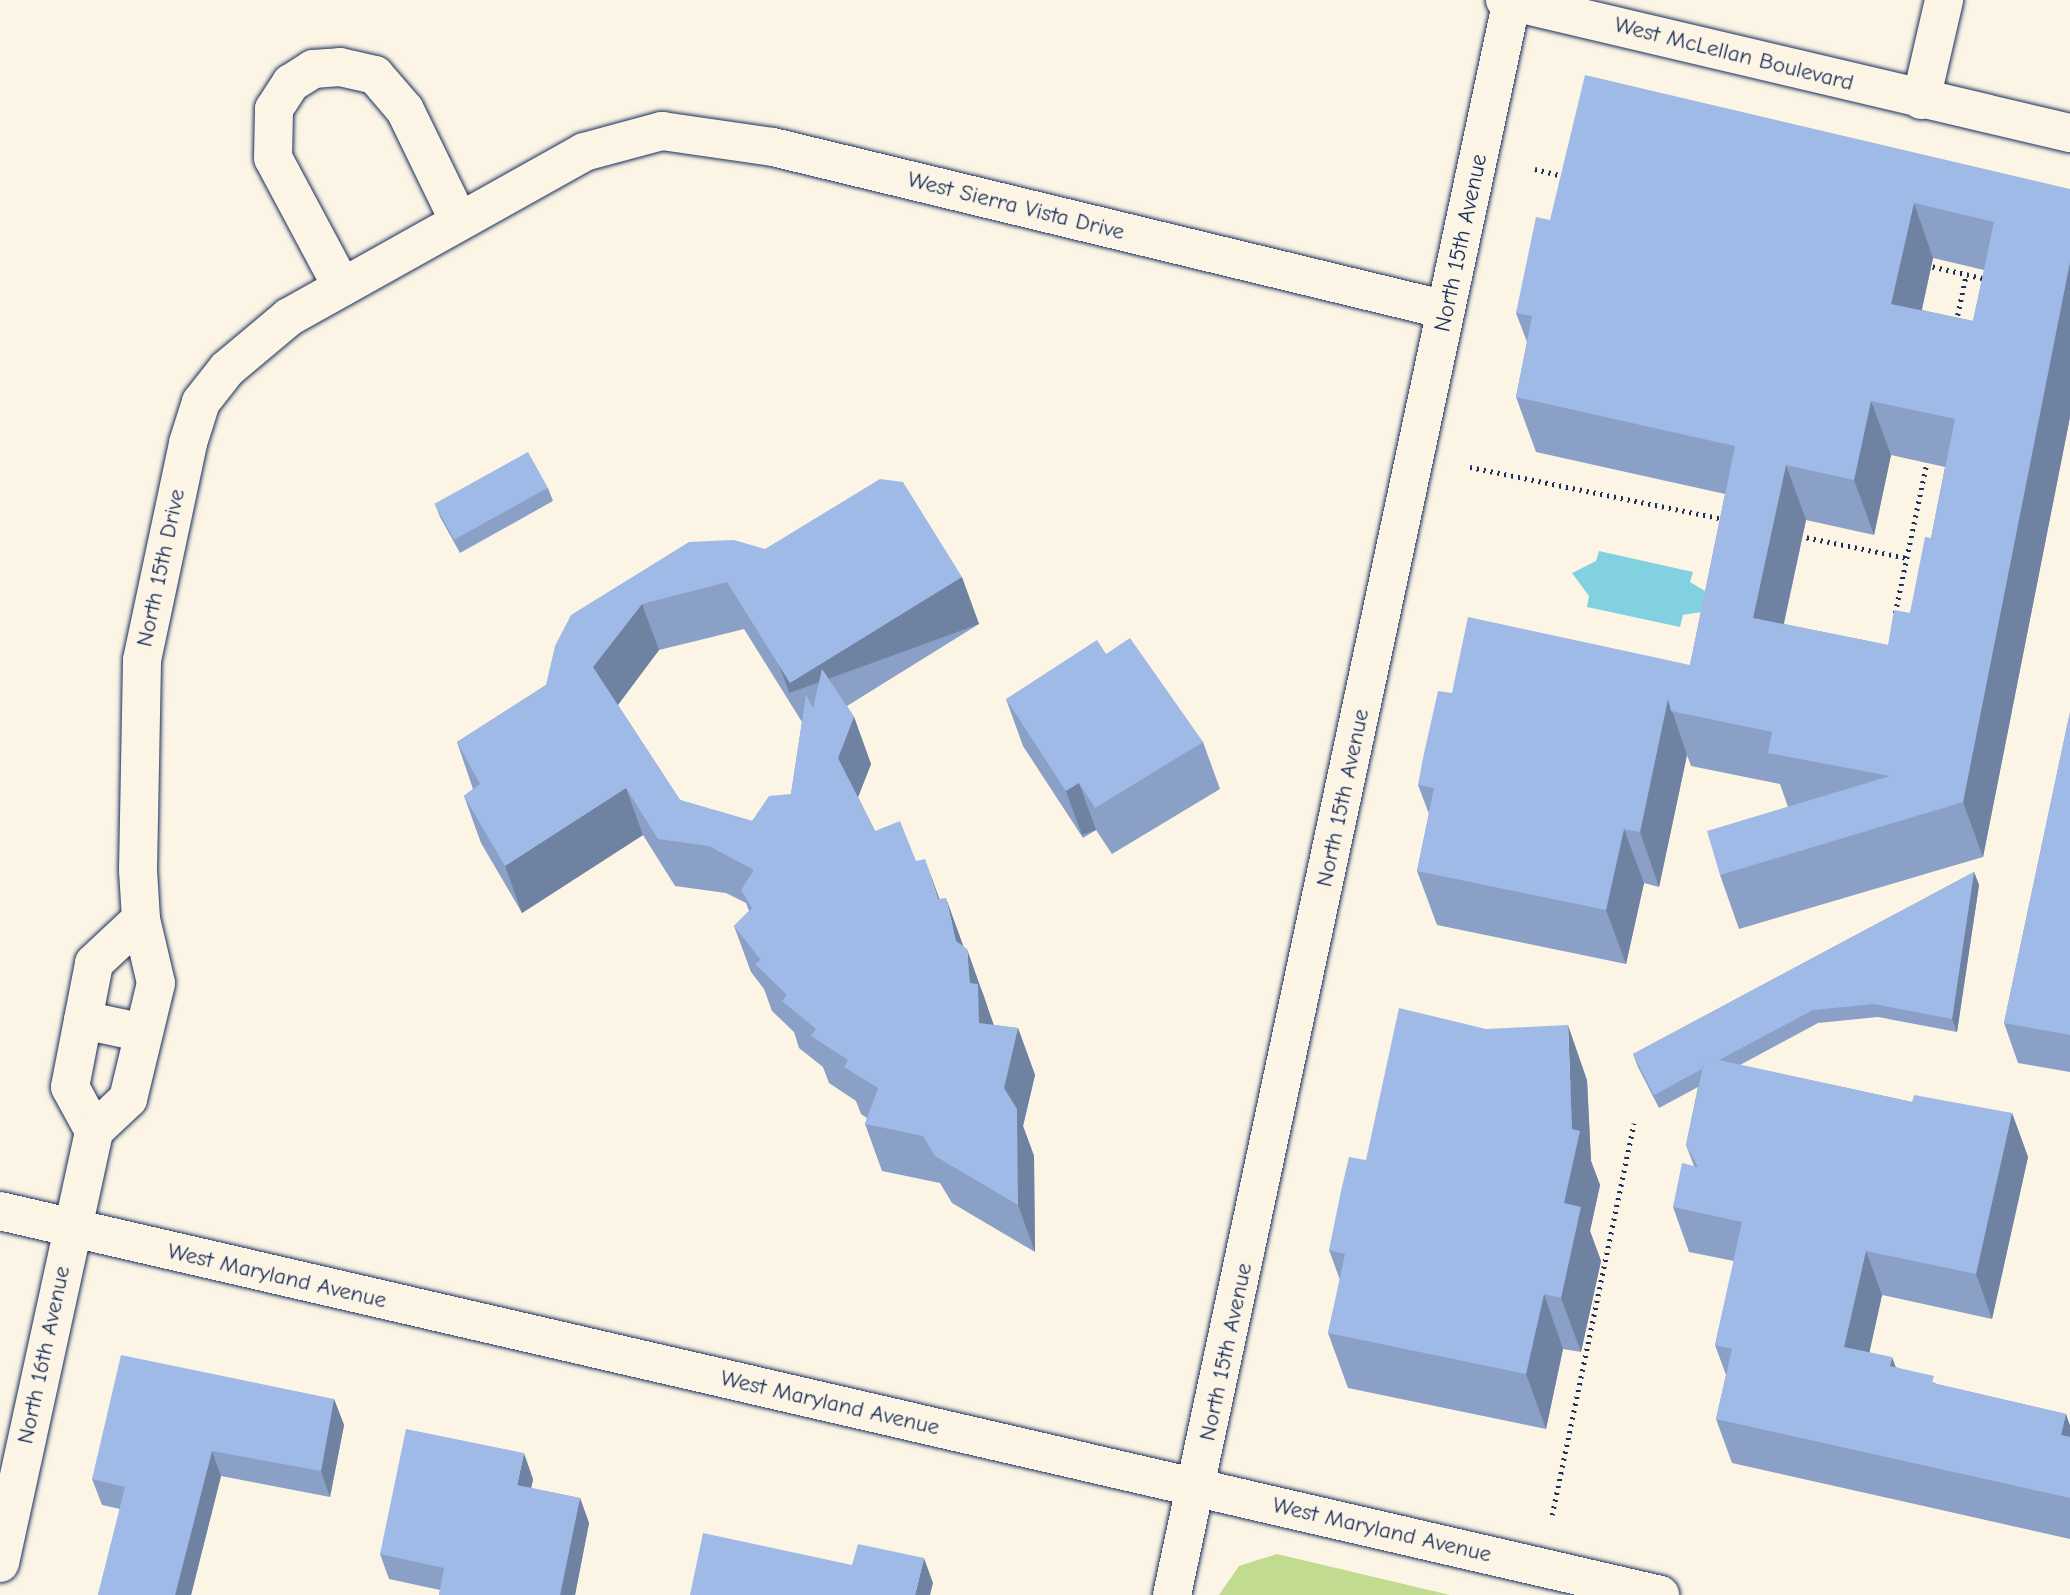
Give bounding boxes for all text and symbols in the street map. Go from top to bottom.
street label: West McLellan Boulevard [1612,11,1856,97]
street label: North 15th Avenue [1429,152,1493,334]
street label: West Sierra Vista Drive [905,166,1127,246]
street label: North 15th Drive [131,487,191,649]
street label: North 15th Avenue [1311,707,1375,889]
street label: West Maryland Avenue [165,1237,389,1315]
street label: North 15th Avenue [1194,1261,1258,1443]
street label: North 16th Avenue [12,1264,76,1446]
street label: West Maryland Avenue [718,1364,942,1442]
street label: West Maryland Avenue [1270,1491,1494,1569]

